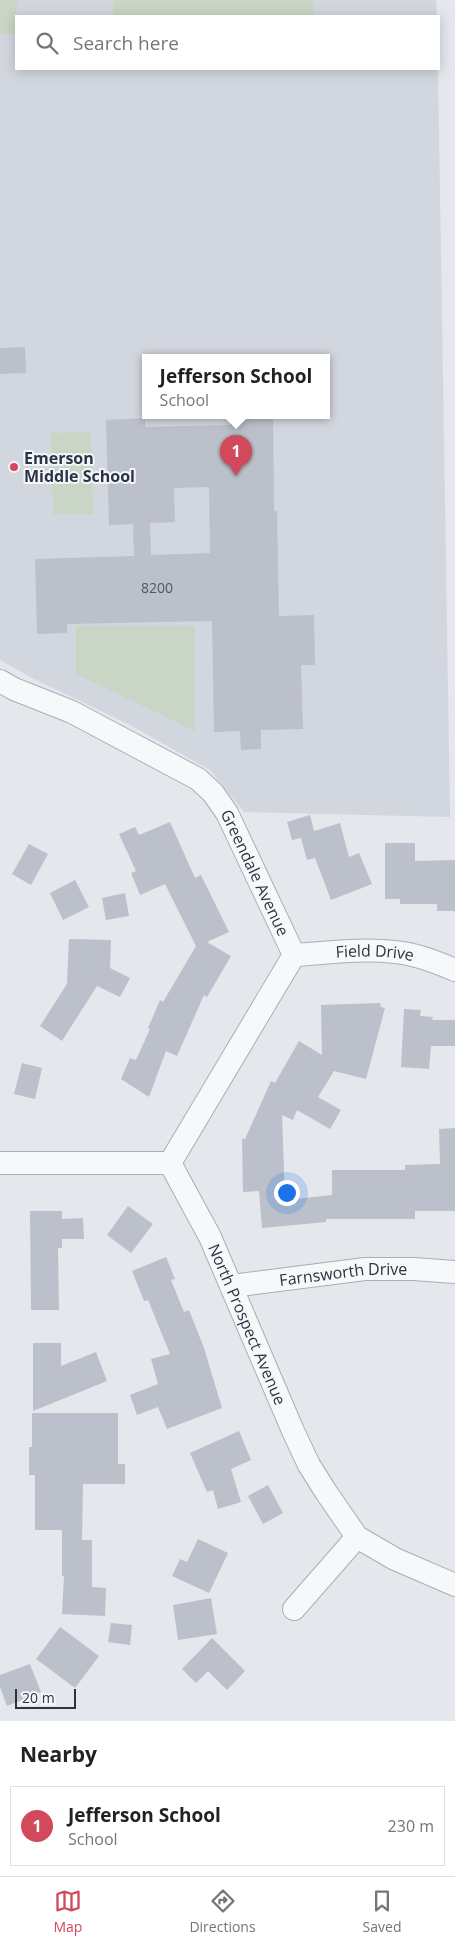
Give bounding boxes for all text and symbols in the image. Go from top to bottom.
search box [15,15,440,70]
icon: search [33,29,61,57]
text: Search here [73,30,179,56]
popup [142,354,330,419]
text: Jefferson School [160,363,312,389]
text: School [160,389,209,411]
pin: 1 [220,435,252,476]
place label: Emerson Middle School [24,447,135,487]
marker: Emerson Middle School [8,461,20,473]
house number: 8200 [141,578,173,597]
street label: Greendale Avenue [216,806,294,939]
street label: Field Drive [335,939,416,966]
your location [274,1180,300,1206]
street label: North Prospect Avenue [203,1240,292,1408]
street label: Farnsworth Drive [278,1258,407,1291]
scale bar [15,1686,76,1709]
text: 20 m [22,1688,55,1707]
text: Nearby [20,1740,97,1768]
text: Jefferson School [68,1802,221,1828]
text: 1 [32,1815,42,1837]
text: 230 m [388,1815,434,1837]
text: School [68,1828,118,1850]
tab: Map [53,1887,82,1936]
tab: Directions [189,1887,256,1936]
tab: Saved [363,1887,401,1936]

